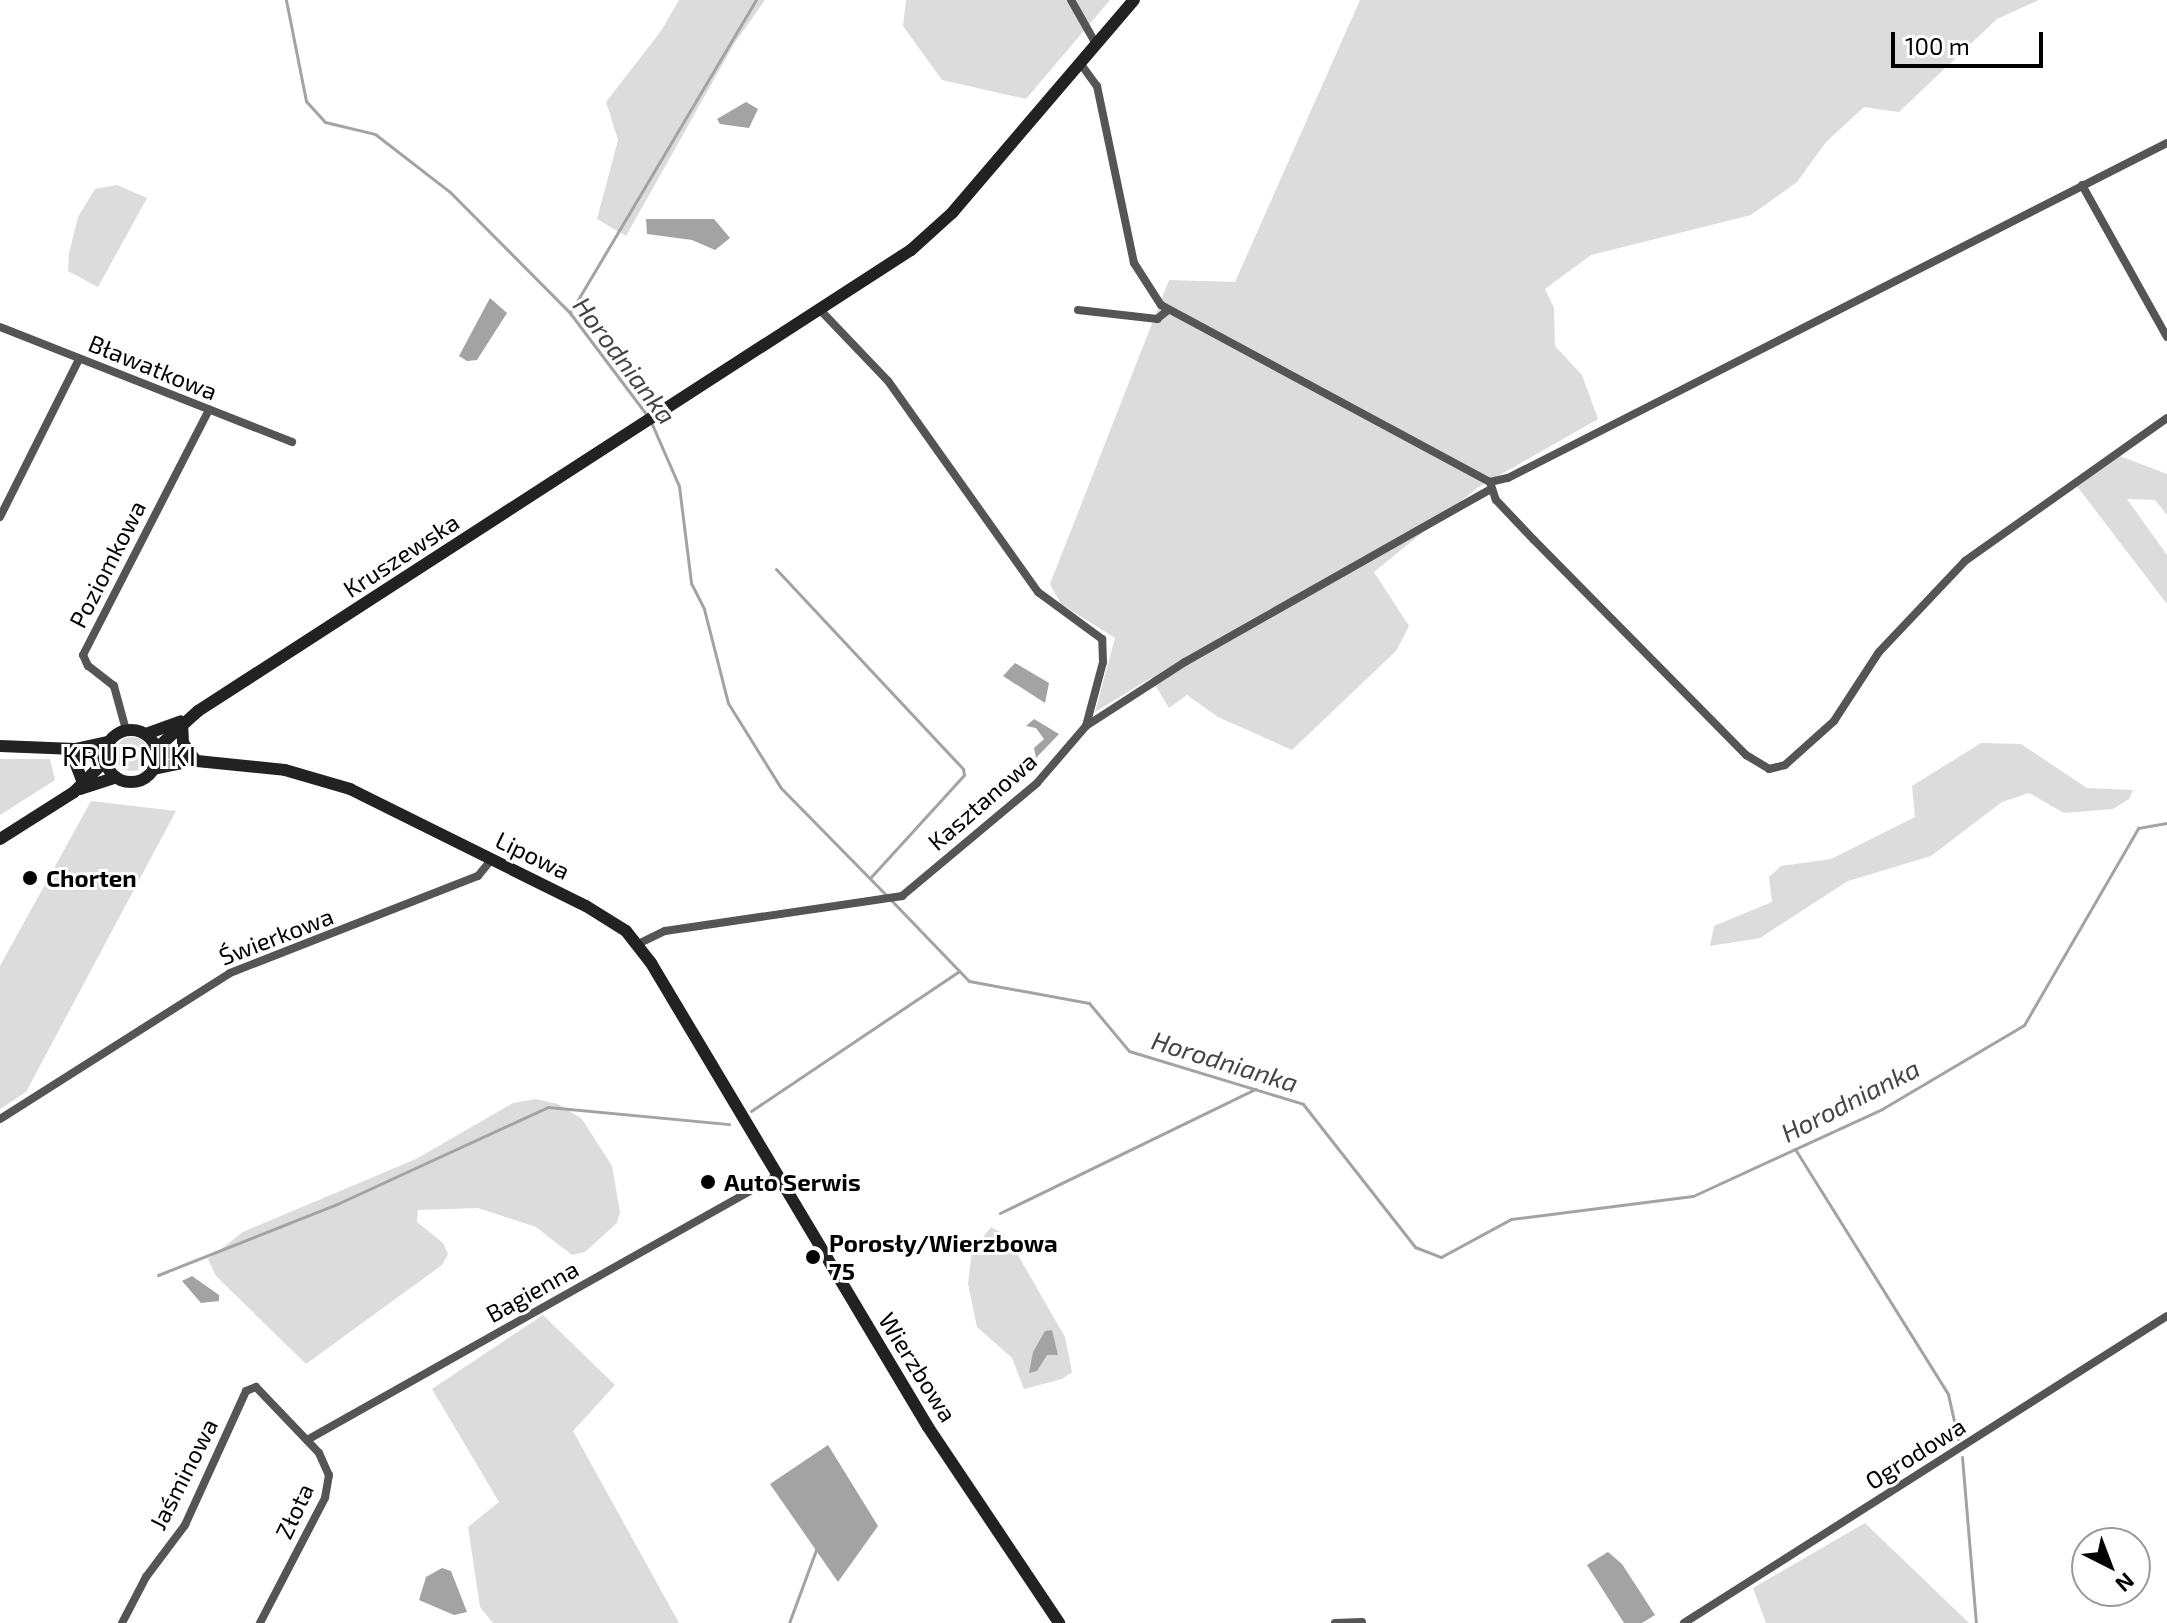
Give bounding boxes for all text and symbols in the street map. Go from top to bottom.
scale bar [1895,16,2047,66]
text: 100 m [1905,31,1970,60]
water label: Horodnianka [567,290,683,430]
street label: Bławatkowa [84,328,222,406]
street label: Poziomkowa [63,496,151,632]
street label: Kruszewska [338,507,464,603]
district label: KRUPNIKI [62,738,198,772]
street label: Kasztanowa [922,746,1042,856]
street label: Lipowa [491,825,575,885]
place label: Chorten [46,864,137,892]
marker: Chorten [21,869,39,887]
street label: Świerkowa [215,901,337,971]
water label: Horodnianka [1148,1024,1302,1098]
water label: Horodnianka [1776,1052,1924,1148]
place label: Auto Serwis [724,1168,861,1196]
marker: Auto Serwis [699,1173,717,1191]
place label: Porosły/Wierzbowa 75 [829,1229,1058,1285]
marker: Porosły/Wierzbowa 75 [804,1248,822,1266]
street label: Bagienna [481,1254,583,1328]
street label: Wierzbowa [873,1307,963,1427]
street label: Ogrodowa [1860,1411,1970,1495]
street label: Jaśminowa [143,1414,223,1534]
street label: Złota [269,1479,319,1543]
north arrow [2071,1527,2151,1607]
text: N [2111,1568,2140,1598]

